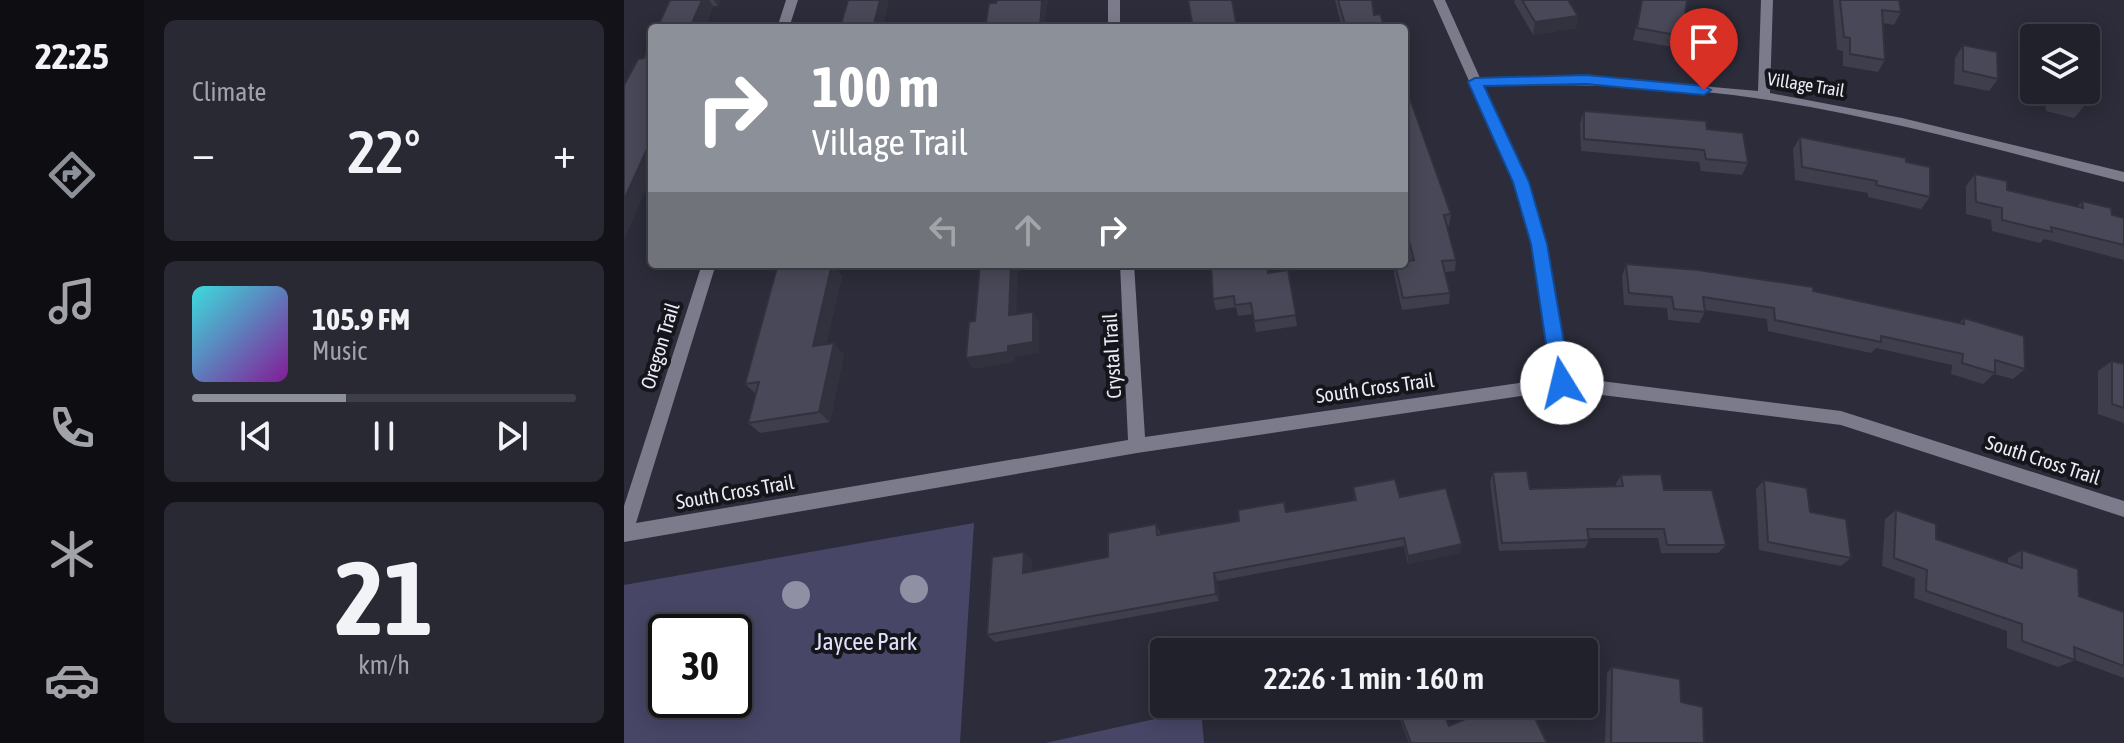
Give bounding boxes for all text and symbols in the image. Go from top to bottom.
pin [1670,8,1738,90]
icon: arrive [1682,20,1726,64]
map controls [2020,24,2100,104]
button: layers [2020,24,2100,104]
text: 22:25 [35,35,109,77]
text: 100 m [812,55,939,119]
icon: right [680,56,784,160]
street label: Village Trail [1766,68,1846,101]
text: Climate [192,77,266,107]
text: 22° [348,117,420,186]
text: Village Trail [812,121,968,163]
text: − [192,127,215,177]
text: + [553,127,576,177]
icon: directions [44,147,100,203]
icon: left [922,208,966,252]
icon: ahead [1006,208,1050,252]
icon: right [1090,208,1134,252]
icon: music [44,273,100,329]
street label: Oregon Trail [636,299,684,392]
text: 105.9 FM [312,302,410,336]
street label: Crystal Trail [1098,312,1125,399]
text: Music [312,336,367,366]
position arrow [1520,341,1604,425]
street label: South Cross Trail [1314,368,1436,407]
icon: phone [44,400,100,456]
icon: previous [234,414,278,458]
icon: pause [362,414,406,458]
icon: next [490,414,534,458]
street label: South Cross Trail [1983,430,2104,489]
street label: South Cross Trail [674,470,796,513]
icon: climate [44,526,100,582]
text: 21 [335,538,433,657]
speed limit sign: 30 [648,614,752,718]
park label: Jaycee Park [815,628,918,655]
text: km/h [358,650,410,680]
icon: car [44,652,100,708]
text: 22:26 · 1 min · 160 m [1264,661,1484,695]

